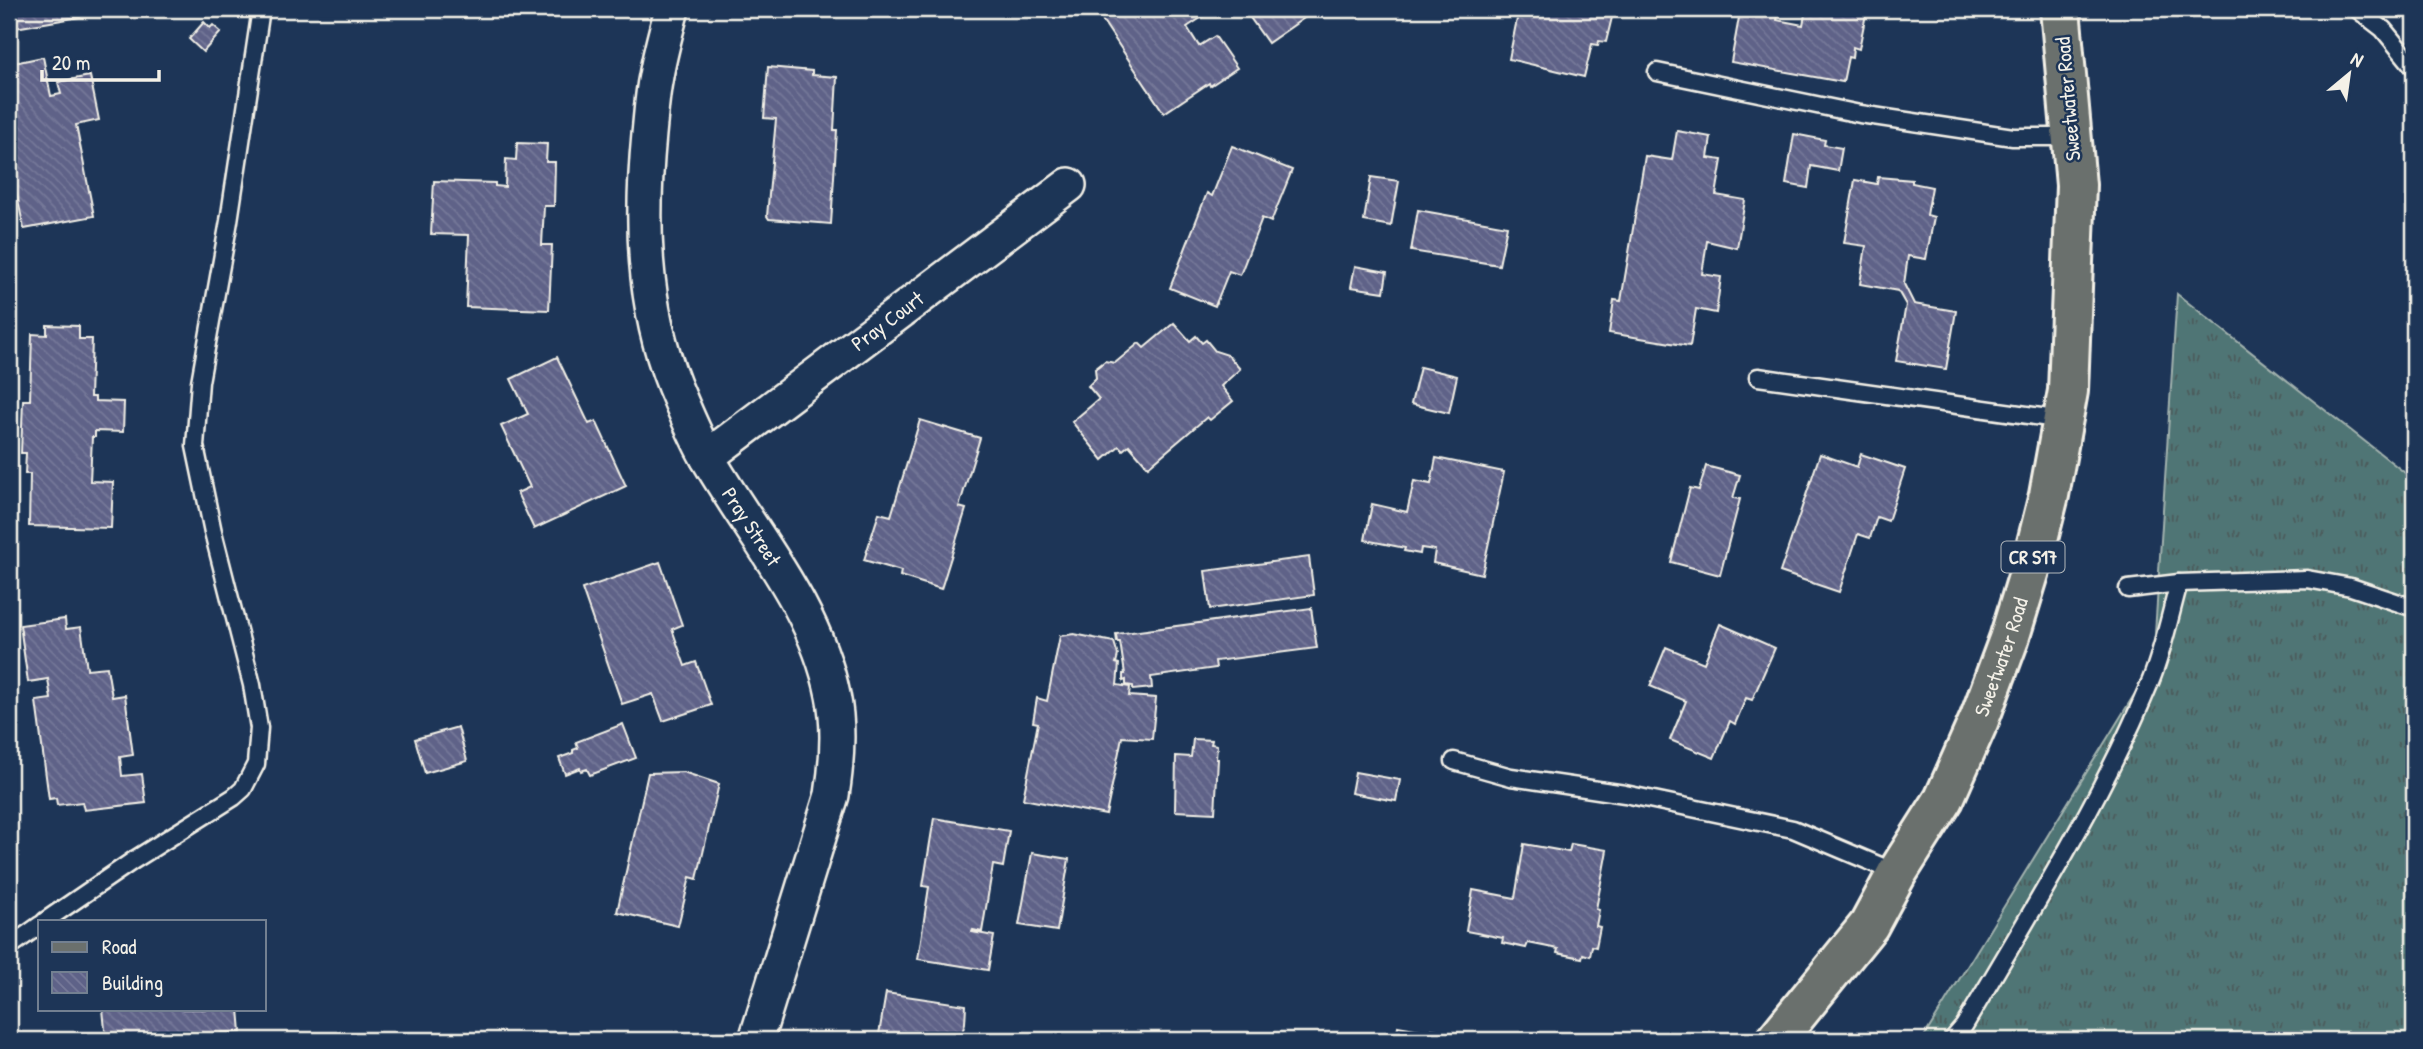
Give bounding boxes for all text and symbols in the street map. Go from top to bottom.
street label: Sweetwater Road [2048,36,2087,162]
scale bar [42,38,159,82]
north arrow [2314,38,2384,108]
text: N [2347,45,2368,73]
text: 20 m [52,48,90,77]
street label: Pray Court [845,284,930,358]
street label: Pray Street [715,481,789,572]
road number: CR S17 [2002,542,2064,572]
street label: Sweetwater Road [1967,594,2035,720]
legend [38,920,266,1010]
text: Road [102,932,136,961]
text: Building [102,968,163,997]

